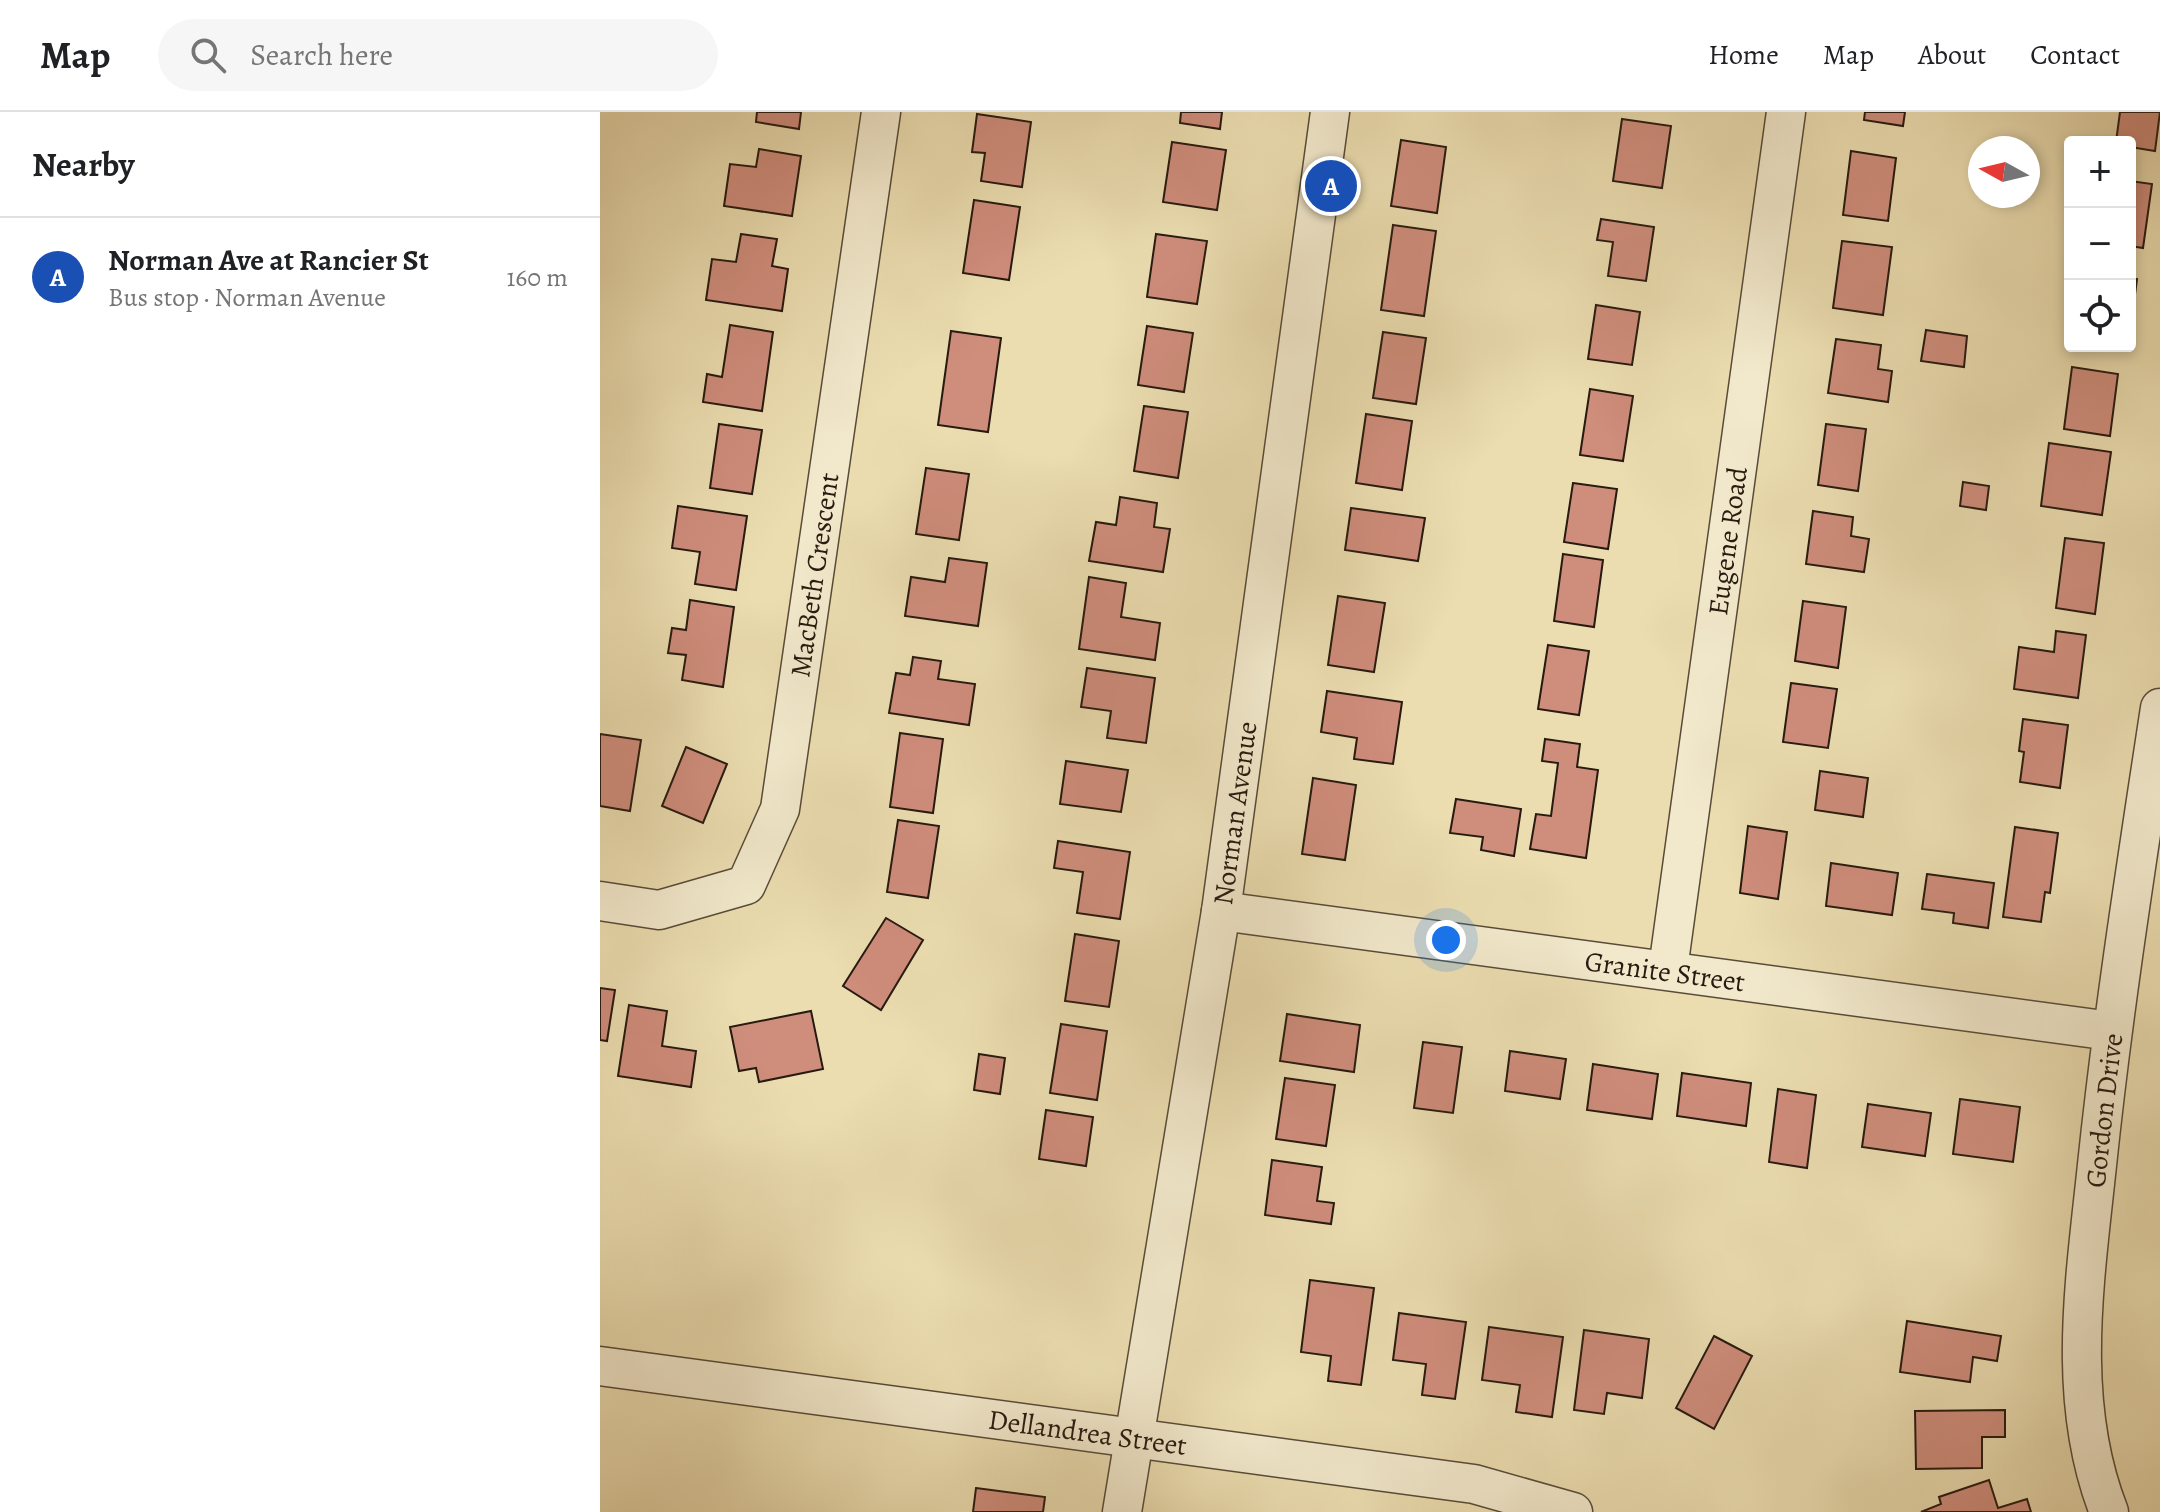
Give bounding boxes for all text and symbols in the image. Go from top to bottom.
search box [158,19,718,91]
text: Map [40,29,110,81]
icon: search [186,33,230,77]
text: Search here [250,35,393,75]
text: Home [1708,36,1779,74]
text: Map [1823,36,1874,74]
text: About [1918,36,1986,74]
text: Contact [2030,36,2120,74]
north arrow [1968,136,2040,208]
map controls [2064,136,2136,352]
button: + [2064,136,2136,208]
text: Nearby [32,141,135,188]
pin: A [1305,156,1357,216]
button: − [2064,208,2136,280]
text: Norman Ave at Rancier St [108,240,429,280]
text: A [50,260,66,295]
text: 160 m [506,260,568,295]
text: Bus stop · Norman Avenue [108,280,386,315]
button: locate [2064,280,2136,352]
street label: Eugene Road [1699,464,1757,618]
street label: MacBeth Crescent [781,470,848,680]
street label: Norman Avenue [1204,719,1267,907]
your location [1426,920,1466,960]
street label: Granite Street [1582,942,1747,1001]
street label: Gordon Drive [2077,1031,2132,1190]
street label: Dellandrea Street [986,1401,1189,1465]

